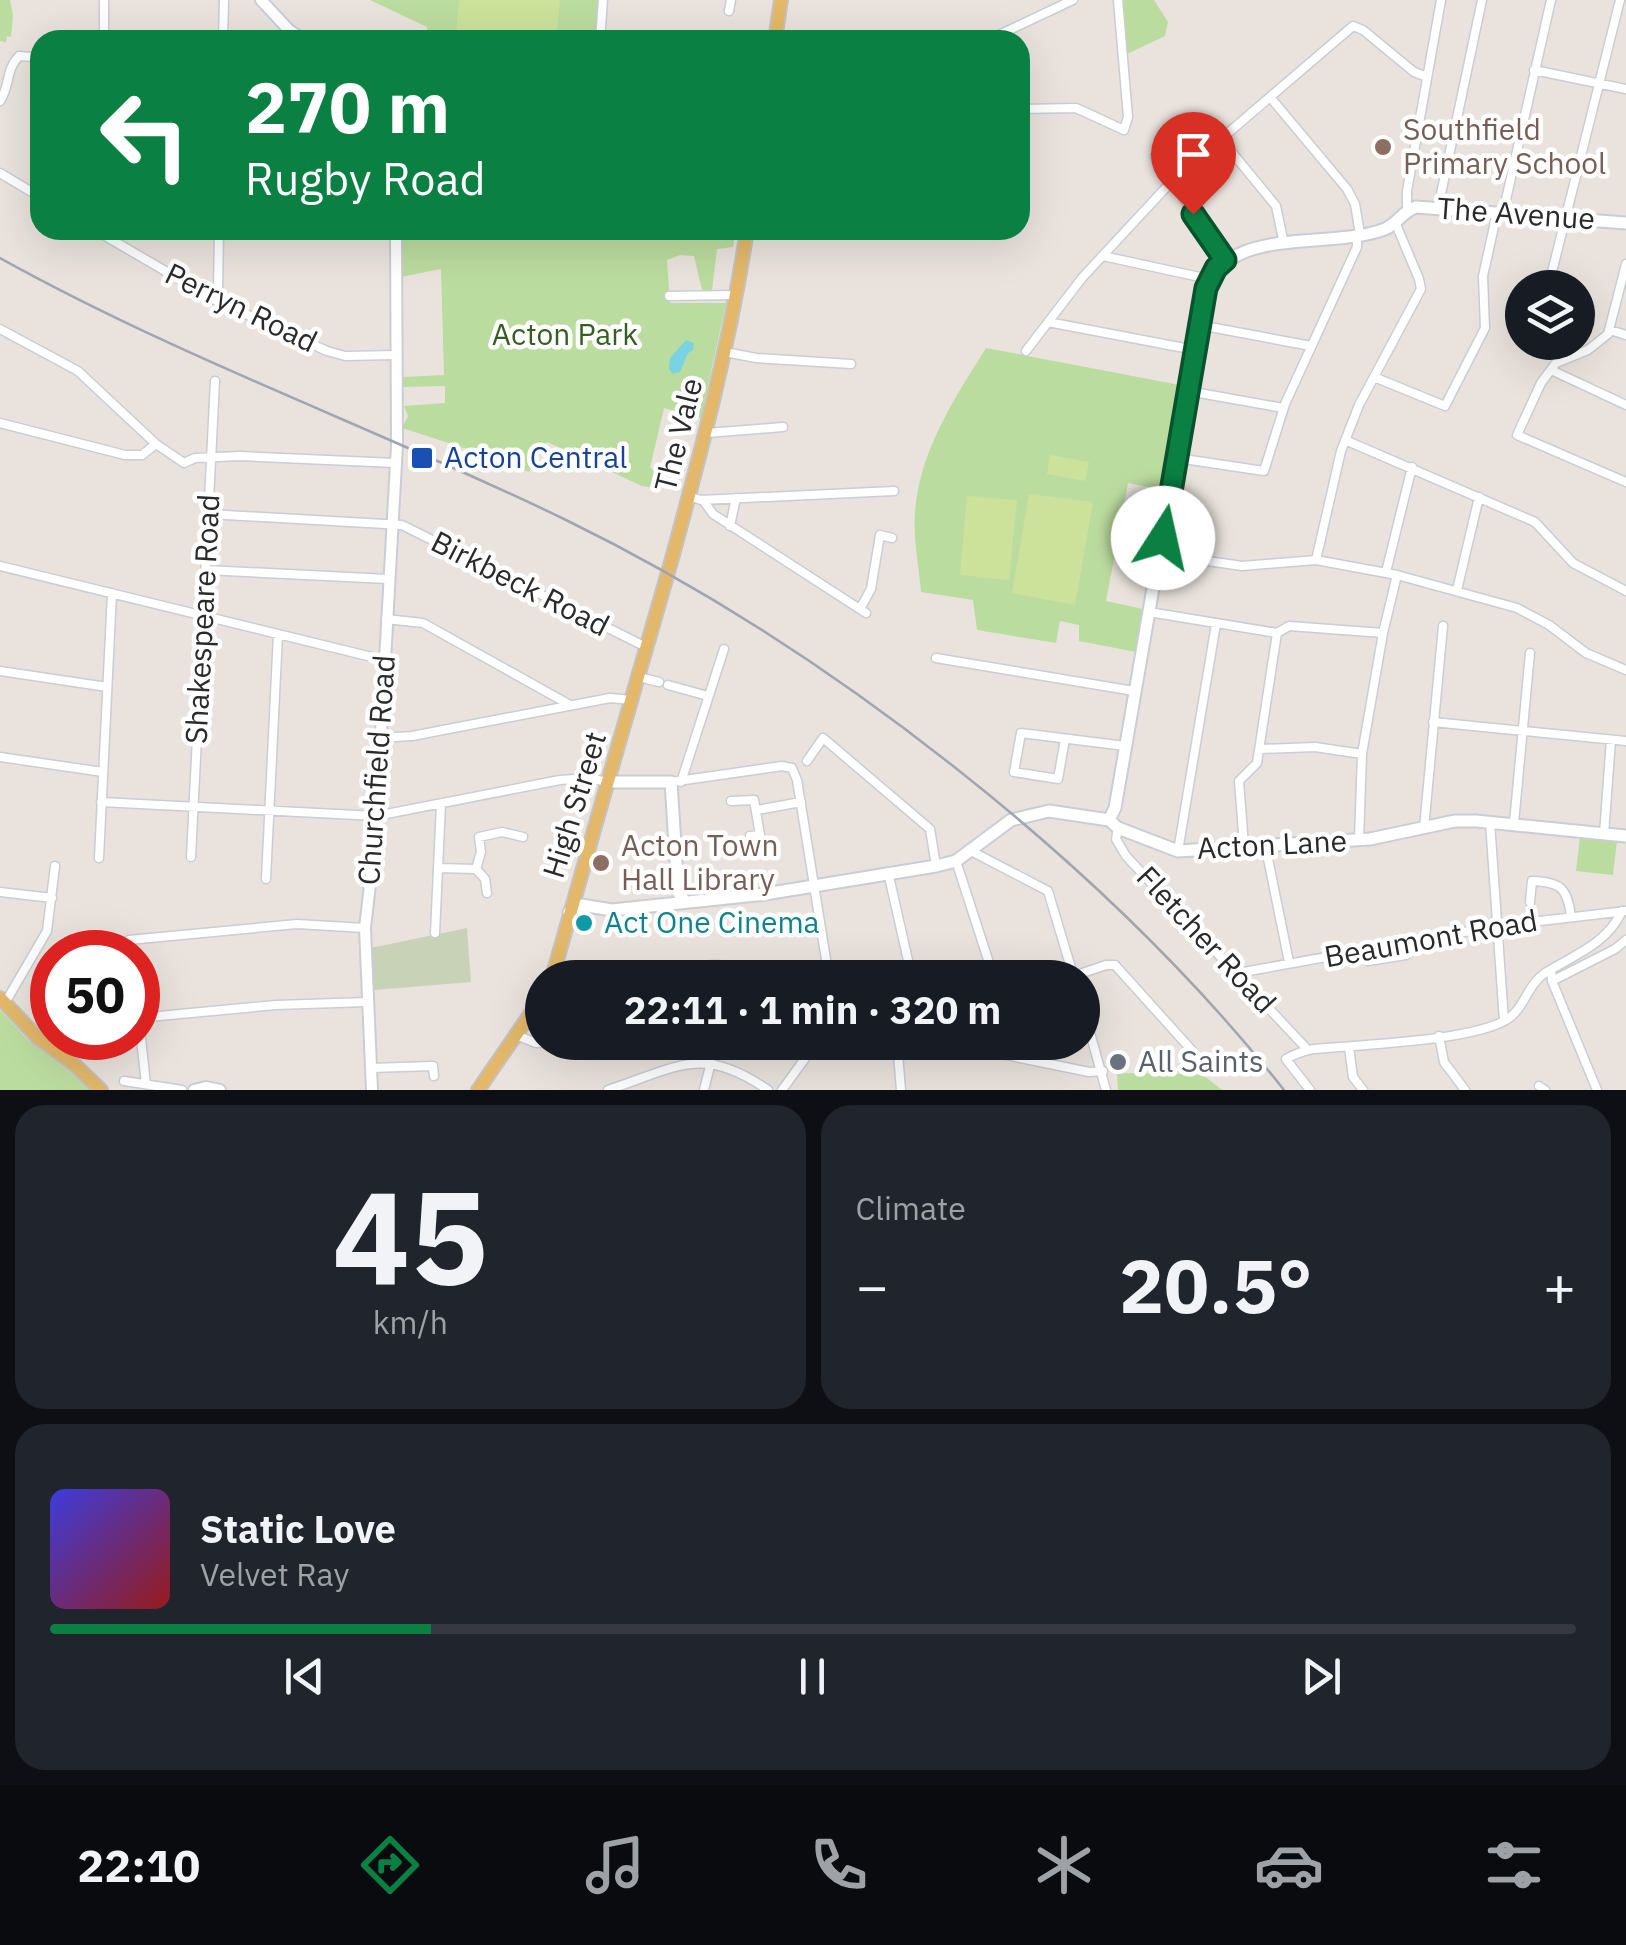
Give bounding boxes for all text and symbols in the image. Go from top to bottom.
text: 270 m [245,61,450,152]
icon: left [80,70,210,200]
place label: Southfield Primary School [1403,109,1606,182]
pin [1151,112,1236,215]
icon: arrive [1166,127,1221,182]
marker: Southfield Primary School [1372,136,1394,158]
text: Rugby Road [245,149,486,207]
street label: The Avenue [1436,188,1596,237]
street label: Perryn Road [159,253,324,360]
map controls [1505,270,1595,360]
button: layers [1505,270,1595,360]
park label: Acton Park [492,314,638,353]
street label: The Vale [645,374,710,496]
place label: Acton Central [444,437,627,476]
marker: Acton Central [409,445,435,471]
position arrow [1111,486,1215,590]
street label: Shakespeare Road [175,493,228,745]
street label: Birkbeck Road [425,521,616,644]
street label: Churchfield Road [348,653,403,886]
street label: High Street [533,727,614,882]
street label: Acton Lane [1196,820,1348,867]
place label: Acton Town Hall Library [621,825,779,898]
marker: Acton Town Hall Library [590,852,612,874]
street label: Fletcher Road [1129,857,1285,1021]
street label: Beaumont Road [1321,900,1540,975]
place label: Act One Cinema [604,902,820,941]
marker: Act One Cinema [573,912,595,934]
speed limit sign: 50 [30,930,160,1060]
text: 22:11 · 1 min · 320 m [624,985,1001,1034]
place label: All Saints [1138,1041,1264,1080]
marker: All Saints [1107,1051,1129,1073]
text: 45 [332,1151,488,1320]
text: Climate [856,1187,966,1229]
text: 20.5° [1119,1236,1313,1334]
text: − [856,1250,889,1321]
text: + [1543,1250,1576,1321]
text: km/h [373,1301,448,1343]
text: Static Love [200,1504,396,1553]
text: Velvet Ray [200,1553,349,1595]
icon: previous [277,1649,332,1704]
icon: pause [785,1649,840,1704]
icon: next [1294,1649,1349,1704]
icon: directions [355,1830,425,1900]
icon: music [580,1830,650,1900]
icon: phone [804,1830,874,1900]
icon: climate [1029,1830,1099,1900]
icon: car [1254,1830,1324,1900]
icon: filters [1479,1830,1549,1900]
text: 22:10 [77,1836,200,1894]

